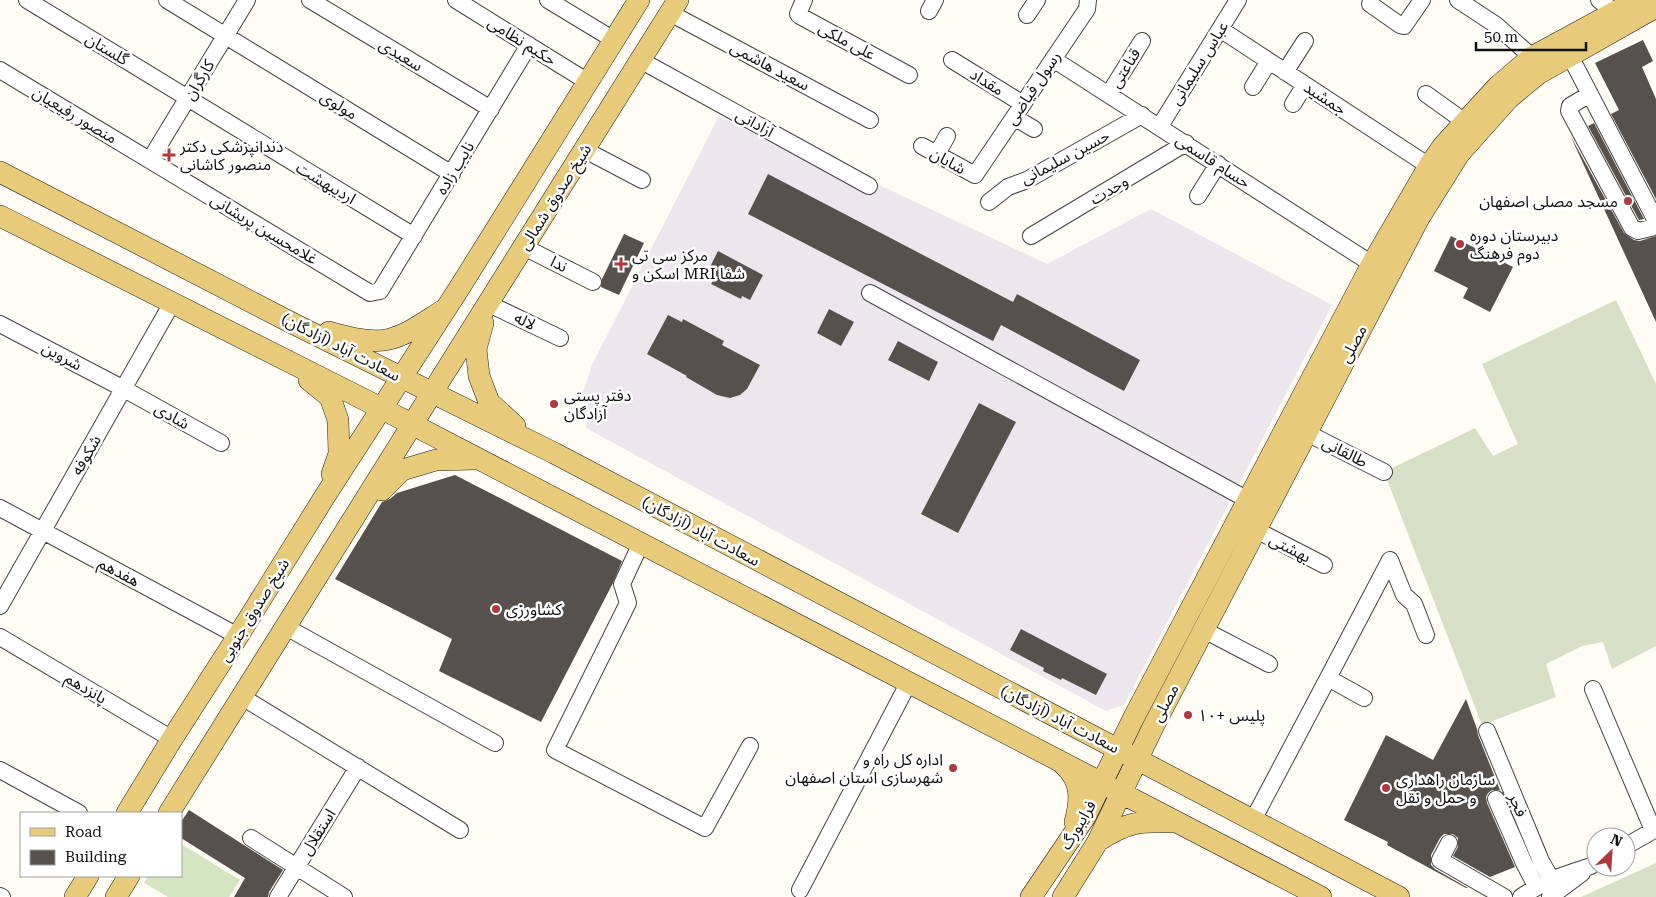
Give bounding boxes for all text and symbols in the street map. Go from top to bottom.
street label: حکیم نظامی [483,13,560,72]
street label: علی ملکی [815,18,879,64]
street label: عباس سلیمانی [1166,18,1232,108]
scale bar [1476,20,1586,52]
text: 50 m [1484,28,1519,46]
street label: گلستان [82,29,132,69]
street label: سعیدی [376,35,426,75]
street label: سعید هاشمی [727,37,813,95]
street label: قناعتی [1106,45,1144,91]
street label: رسول فیاضی [1001,48,1065,129]
street label: کارگران [180,56,219,104]
street label: مقداد [967,64,1007,100]
street label: جمشید [1300,77,1350,119]
street label: منصور رفیعیان [29,82,121,148]
street label: مولوی [317,87,361,123]
street label: آزادانی [733,105,779,142]
street label: حسین سلیمانی [1017,126,1113,188]
street label: حسام قاسمی [1171,130,1254,195]
place label: دندانپزشکی دکتر منصور کاشانی [179,137,283,174]
street label: نایب زاده [432,138,478,198]
street label: شیخ صدوق شمالی [515,140,598,255]
street label: شایان [927,144,969,178]
marker: دندانپزشکی دکتر منصور کاشانی [162,148,176,162]
street label: اردیبهشت [293,158,359,208]
street label: وحدت [1087,171,1131,209]
street label: غلامحسین پریشانی [207,190,321,269]
place label: مسجد مصلی اصفهان [1479,192,1618,211]
marker: مسجد مصلی اصفهان [1622,195,1634,207]
place label: دبیرستان دوره دوم فرهنگ [1470,226,1558,266]
marker: دبیرستان دوره دوم فرهنگ [1454,238,1466,250]
place label: مرکز سی تی اسکن و MRI شفا [632,246,745,283]
street label: ندا [547,252,571,276]
marker: مرکز سی تی اسکن و MRI شفا [614,257,628,271]
street label: لاله [511,308,539,334]
street label: سعادت آباد (آزادگان) [278,309,404,385]
street label: مصلی [1335,322,1371,366]
street label: شروین [39,338,85,374]
place label: دفتر پستی آزادگان [564,386,631,423]
marker: دفتر پستی آزادگان [548,398,560,410]
street label: شادی [151,399,193,433]
street label: شکوفه [67,432,105,478]
street label: طالقانی [1319,433,1371,472]
street label: سعادت آباد (آزادگان) [639,492,763,570]
street label: بهشتی [1266,530,1314,566]
street label: هفدهم [94,553,143,593]
street label: شیخ صدوق جنوبی [215,555,296,667]
place label: کشاورزی [506,600,562,619]
marker: کشاورزی [490,603,502,615]
street label: پانزدهم [60,668,110,710]
street label: سعادت آباد (آزادگان) [997,681,1123,757]
street label: مصلی [1147,681,1183,725]
place label: پلیس +۱۰ [1198,706,1265,726]
marker: پلیس +۱۰ [1182,709,1194,721]
place label: اداره کل راه و شهرسازی استان اصفهان [785,750,943,787]
marker: اداره کل راه و شهرسازی استان اصفهان [947,762,959,774]
place label: سازمان راهداری و حمل و نقل [1396,770,1495,807]
marker: سازمان راهداری و حمل و نقل [1380,782,1392,794]
street label: فجر [1504,790,1531,820]
street label: فرایبورگ [1056,797,1100,853]
street label: استقلال [296,805,340,859]
legend [20,812,182,877]
text: Road [65,823,102,841]
north arrow [1586,827,1636,877]
text: N [1608,831,1625,850]
text: Building [65,848,127,866]

